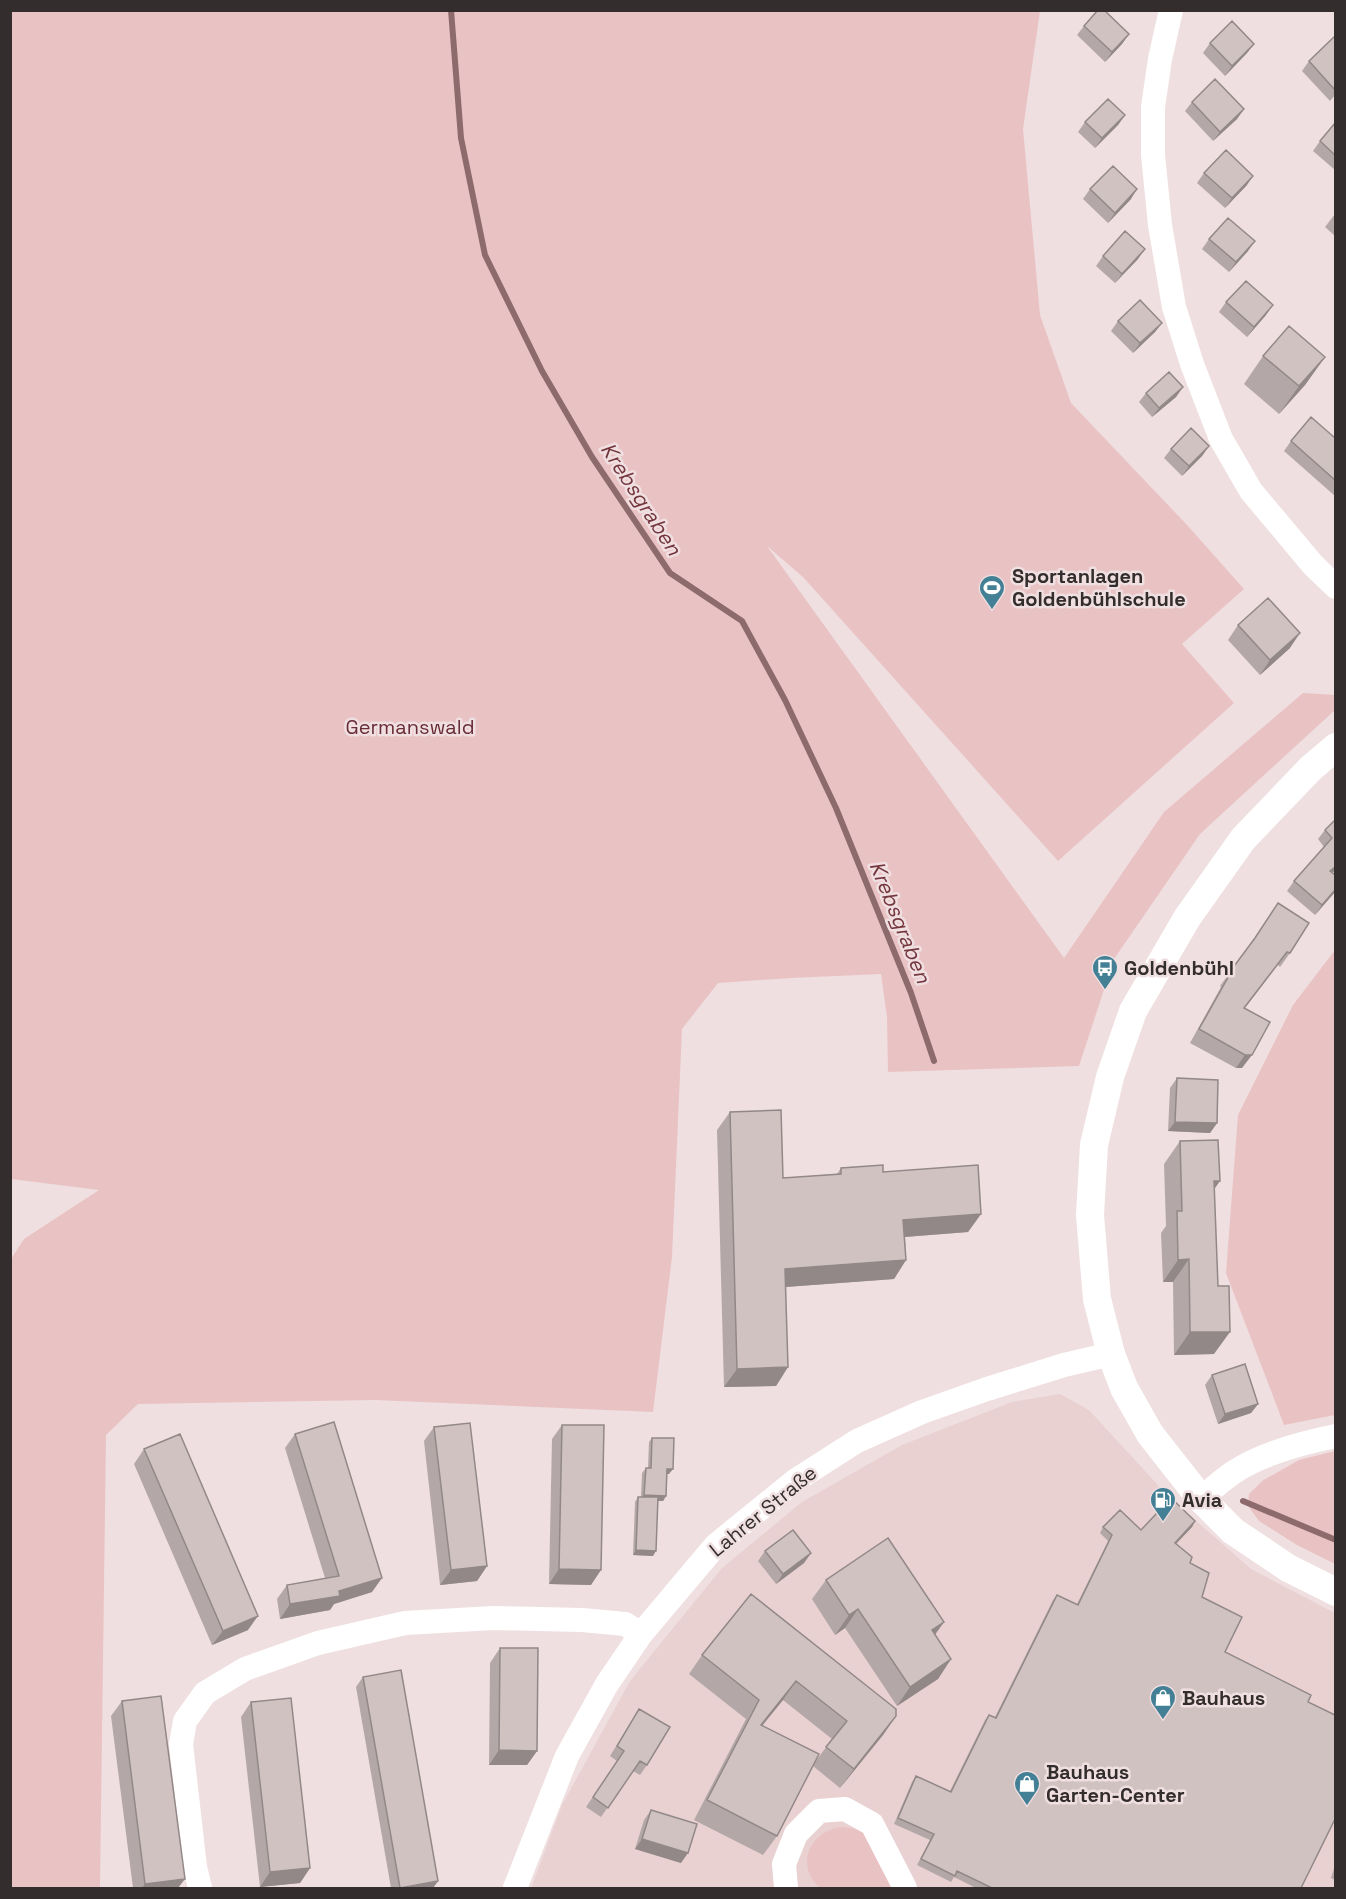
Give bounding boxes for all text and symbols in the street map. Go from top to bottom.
water label: Krebsgraben [595,437,689,561]
place label: Sportanlagen Goldenbühlschule [1012,563,1186,612]
sports icon: Sportanlagen Goldenbühlschule [977,573,1007,611]
park label: Germanswald [345,714,475,740]
water label: Krebsgraben [864,857,938,988]
bus stop icon: Goldenbühl [1090,953,1120,991]
place label: Goldenbühl [1124,955,1234,981]
street label: Lahrer Straße [704,1460,822,1562]
fuel station icon: Avia [1148,1485,1178,1523]
place label: Avia [1182,1487,1223,1513]
shop icon: Bauhaus [1148,1683,1178,1721]
place label: Bauhaus [1182,1685,1265,1711]
place label: Bauhaus Garten-Center [1046,1759,1185,1808]
shop icon: Bauhaus Garten-Center [1012,1769,1042,1807]

